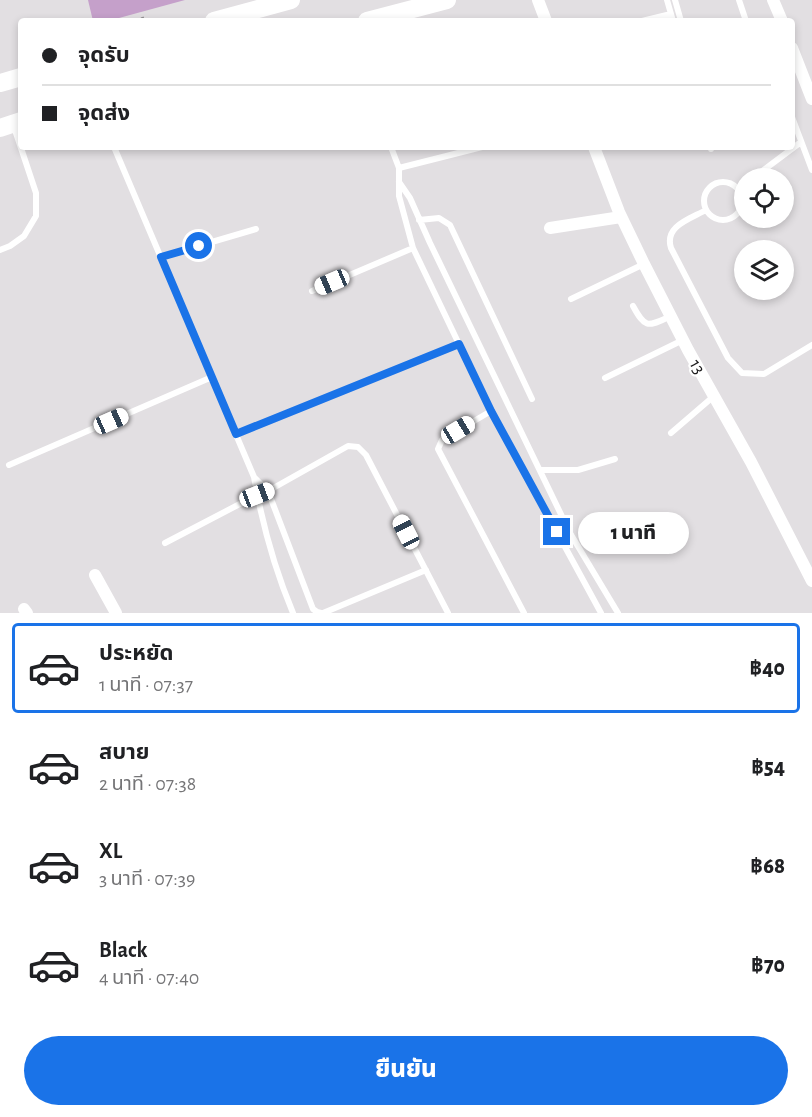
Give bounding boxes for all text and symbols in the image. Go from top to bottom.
text: จุดรับ [78,44,130,66]
text: จุดส่ง [78,102,130,124]
map controls [734,168,794,300]
button: locate [734,168,794,228]
route start [185,232,212,259]
button: layers [734,240,794,300]
car [312,267,352,297]
street label: 13 [686,357,708,377]
car [91,405,131,437]
car [438,413,478,447]
car [237,480,277,510]
callout: 1 นาที [578,511,689,553]
car [390,512,422,552]
route end [543,518,570,545]
text: 1 นาที [611,523,656,543]
icon: car [27,641,81,695]
text: ประหยัด [99,642,174,664]
text: ฿40 [749,657,785,679]
text: 1 นาที · 07:37 [99,675,193,695]
icon: car [27,740,81,794]
text: สบาย [99,741,149,763]
text: ฿54 [751,756,785,778]
text: 2 นาที · 07:38 [99,774,196,794]
icon: car [27,839,81,893]
text: XL [99,840,122,862]
text: ฿68 [750,855,785,877]
text: 3 นาที · 07:39 [99,869,195,889]
icon: car [27,938,81,992]
text: Black [99,939,147,961]
text: ฿70 [751,954,785,976]
text: 4 นาที · 07:40 [99,968,199,988]
button: ยืนยัน [24,1036,788,1105]

